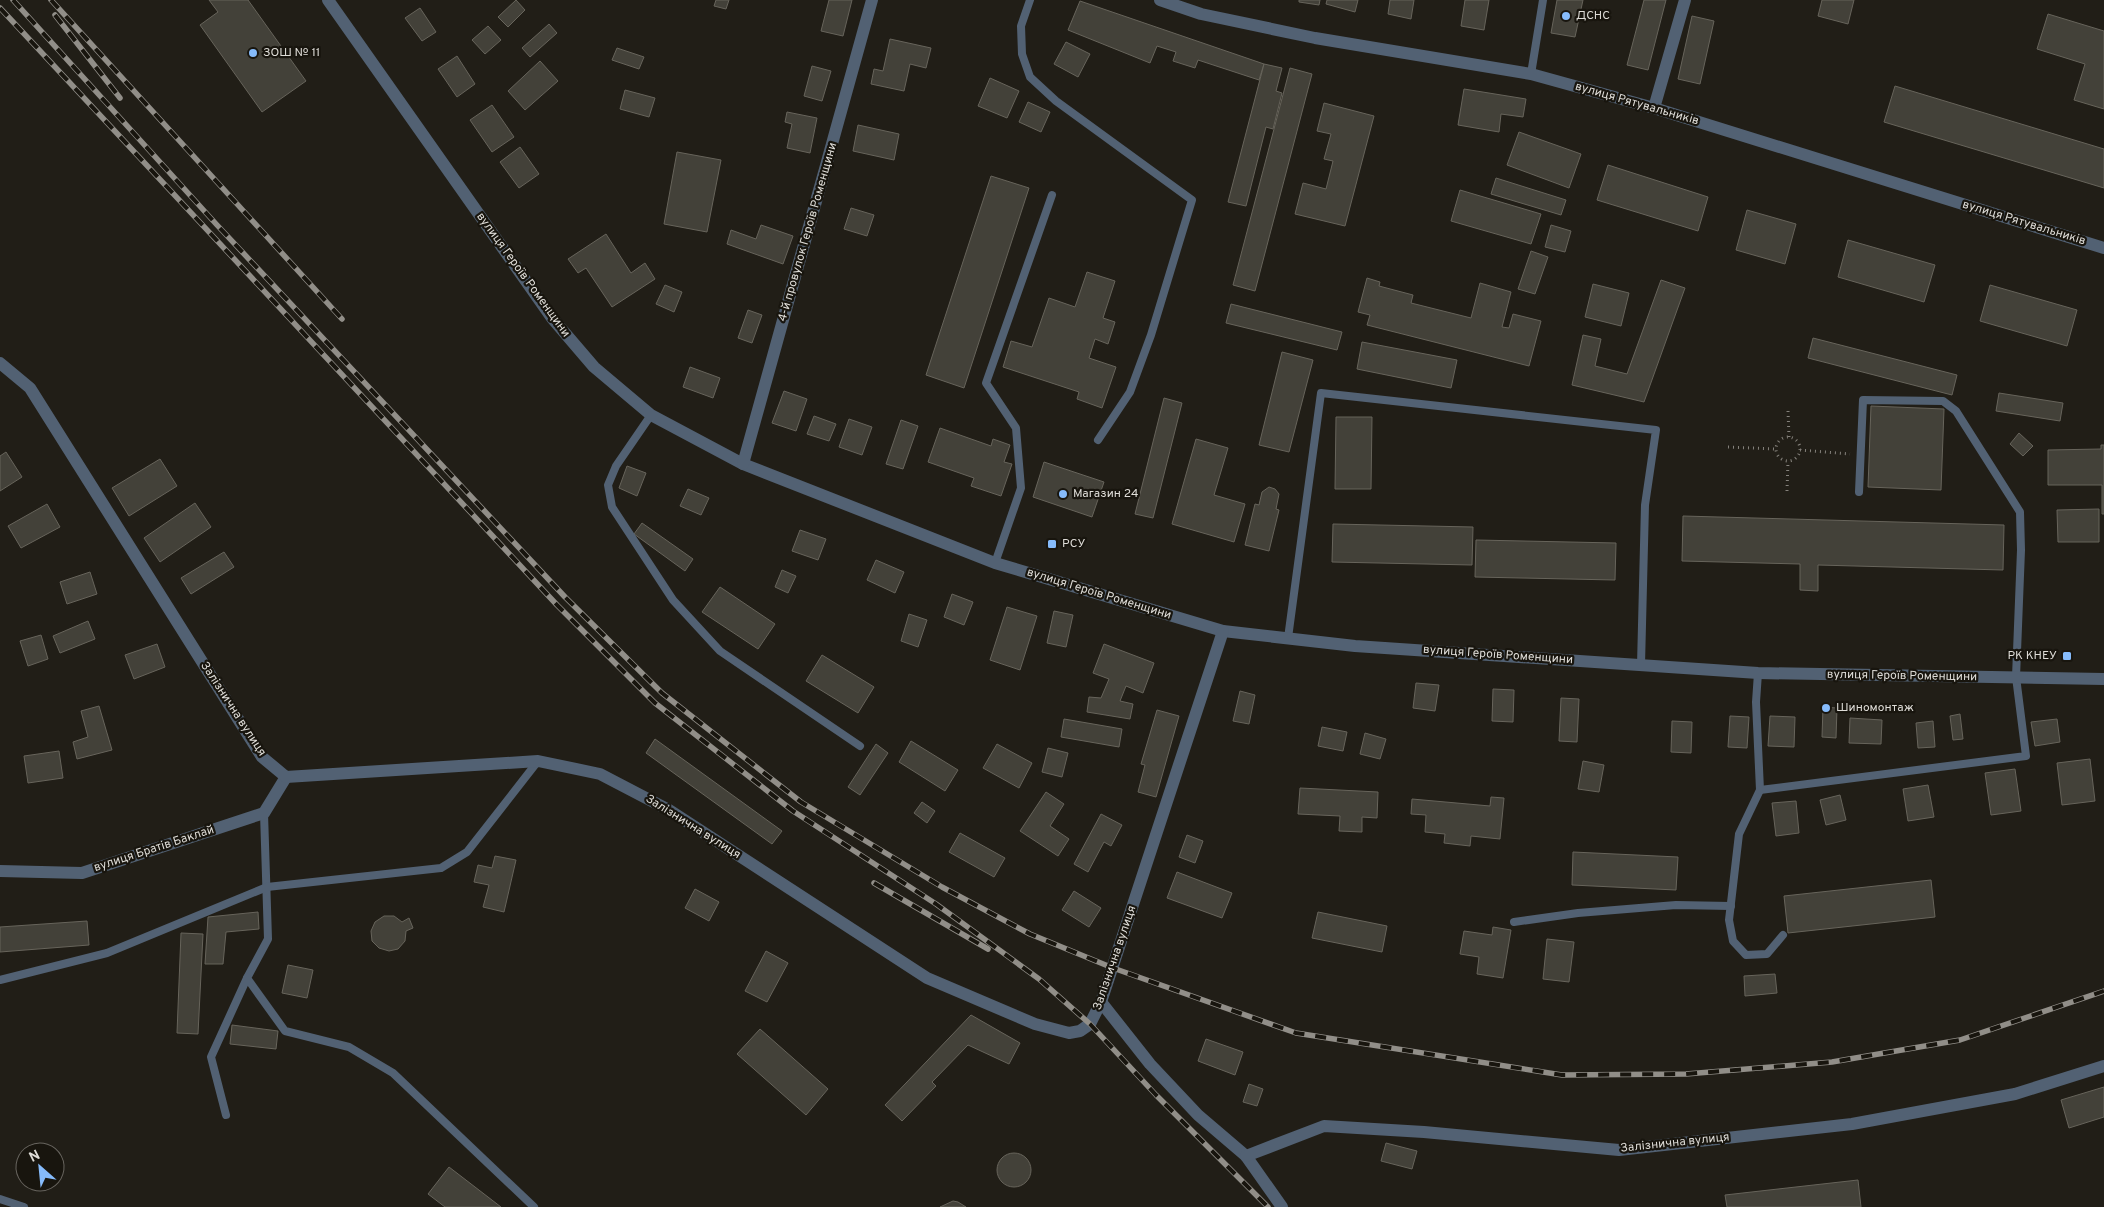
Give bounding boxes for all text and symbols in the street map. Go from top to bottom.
place label: ДСНС [1576,8,1610,24]
marker: ДСНС [1560,10,1572,22]
place label: ЗОШ № 11 [263,45,320,61]
marker: ЗОШ № 11 [247,47,259,59]
street label: вулиця Рятувальників [1573,79,1701,129]
street label: 4-й провулок Героїв Роменщини [775,141,841,323]
street label: вулиця Рятувальників [1960,197,2088,249]
street label: вулиця Героїв Роменщини [472,209,574,341]
place label: Магазин 24 [1073,486,1138,502]
marker: Магазин 24 [1057,488,1069,500]
place label: РСУ [1062,536,1085,552]
marker: РСУ [1046,538,1058,550]
street label: вулиця Героїв Роменщини [1025,564,1173,624]
street label: вулиця Героїв Роменщини [1422,642,1574,668]
place label: РК КНЕУ [2007,648,2057,664]
marker: РК КНЕУ [2061,650,2073,662]
street label: Залізнична вулиця [196,659,270,759]
street label: вулиця Героїв Роменщини [1827,667,1977,685]
place label: Шиномонтаж [1836,700,1914,716]
marker: Шиномонтаж [1820,702,1832,714]
street label: Залізнична вулиця [642,791,744,863]
street label: вулиця Братів Баклай [92,822,216,876]
street label: Залізнична вулиця [1090,904,1140,1012]
street label: Залізнична вулиця [1620,1129,1730,1157]
north arrow [15,1142,65,1192]
text: N [26,1147,43,1167]

